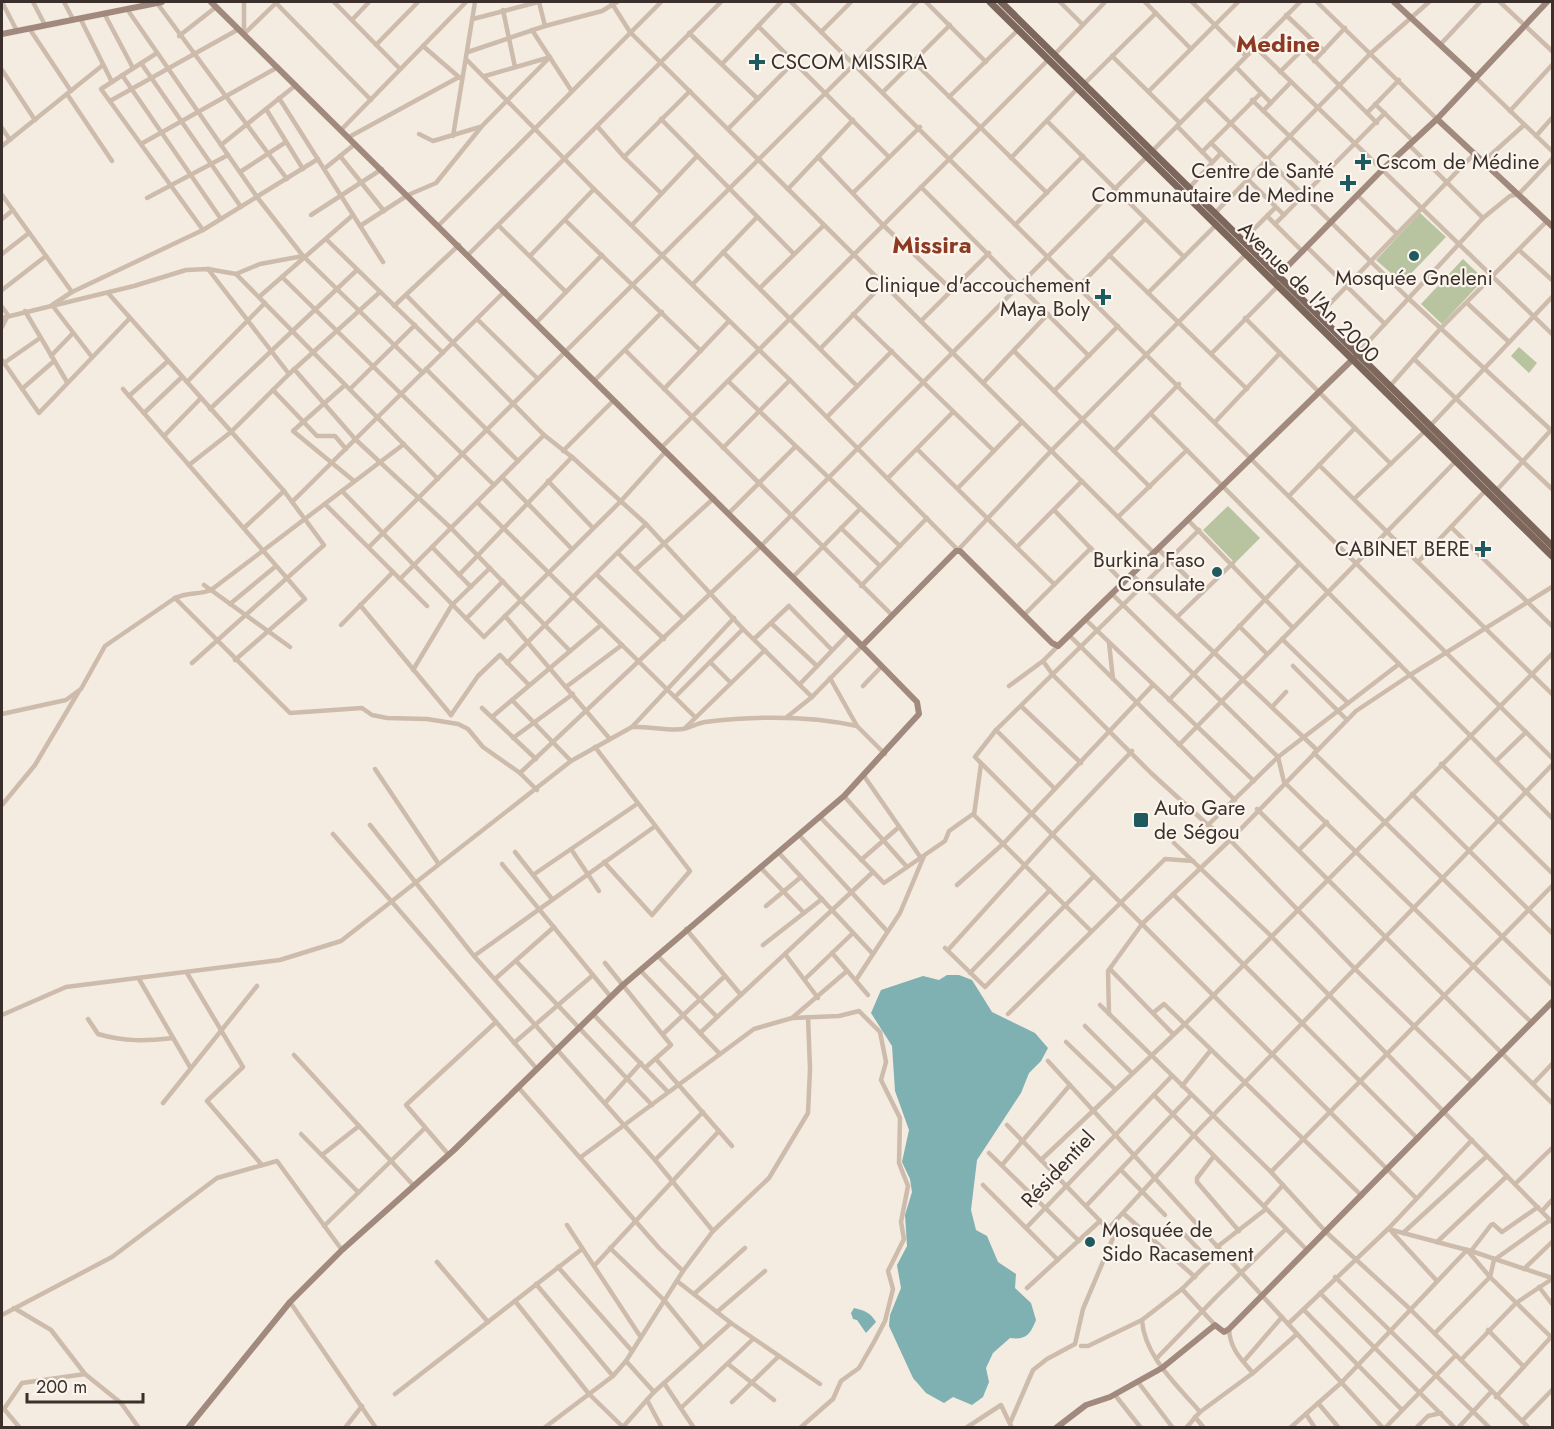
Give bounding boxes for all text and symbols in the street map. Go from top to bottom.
district label: Medine [1236,26,1320,61]
place label: CSCOM MISSIRA [771,47,927,77]
marker: CSCOM MISSIRA [748,53,766,71]
place label: Cscom de Médine [1376,147,1539,177]
marker: Cscom de Médine [1354,153,1372,171]
place label: Centre de Santé Communautaire de Medine [1091,156,1334,210]
marker: Centre de Santé Communautaire de Medine [1339,174,1357,192]
street label: Avenue de l'An 2000 [1231,214,1387,370]
district label: Missira [892,227,972,262]
marker: Mosquée Gneleni [1407,249,1421,263]
place label: Mosquée Gneleni [1335,263,1493,293]
place label: Clinique d'accouchement Maya Boly [865,270,1091,324]
marker: Clinique d'accouchement Maya Boly [1094,288,1112,306]
place label: CABINET BERE [1335,534,1470,564]
marker: CABINET BERE [1474,540,1492,558]
place label: Burkina Faso Consulate [1093,545,1205,599]
marker: Burkina Faso Consulate [1210,565,1224,579]
place label: Auto Gare de Ségou [1154,793,1246,847]
marker: Auto Gare de Ségou [1132,811,1150,829]
street label: Résidentiel [1014,1123,1102,1215]
place label: Mosquée de Sido Racasement [1102,1215,1253,1269]
marker: Mosquée de Sido Racasement [1083,1235,1097,1249]
scale bar [27,1366,142,1404]
text: 200 m [36,1374,87,1400]

